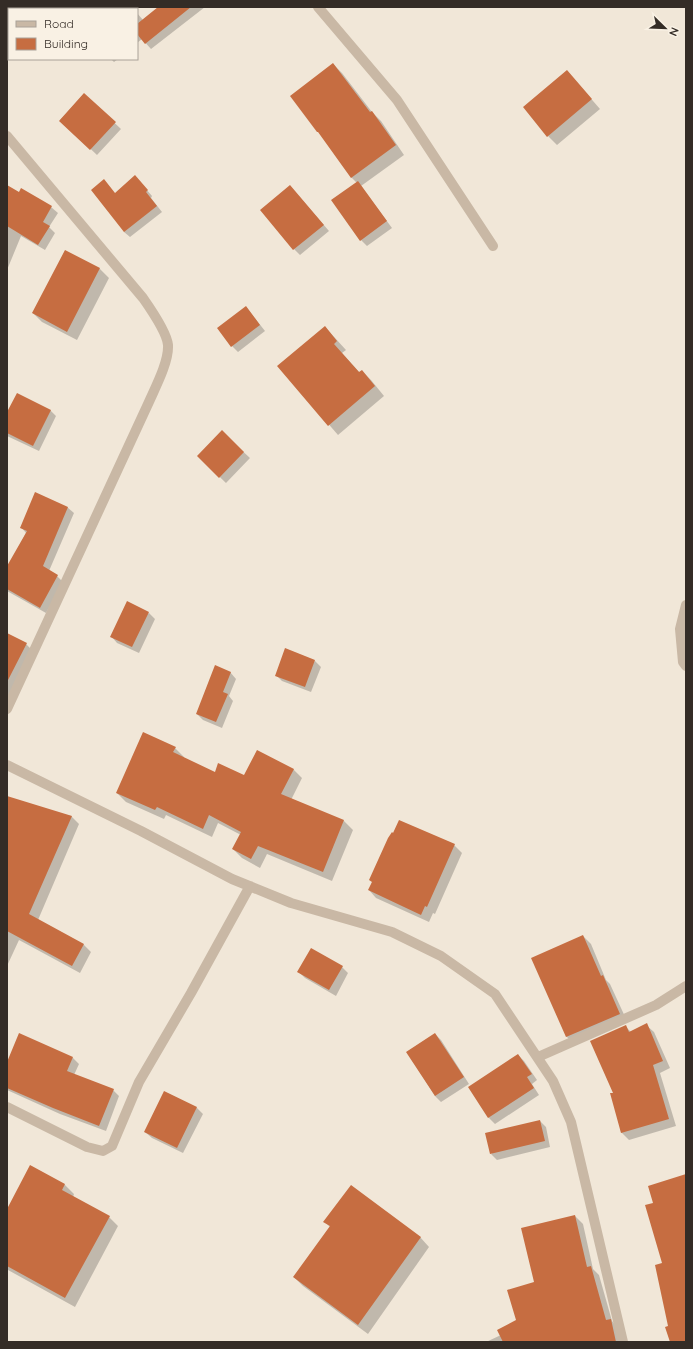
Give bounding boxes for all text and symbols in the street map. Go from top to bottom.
legend [8,8,138,60]
north arrow [645,8,685,48]
text: Road [44,16,74,31]
text: N [666,25,682,38]
text: Building [44,36,88,51]

